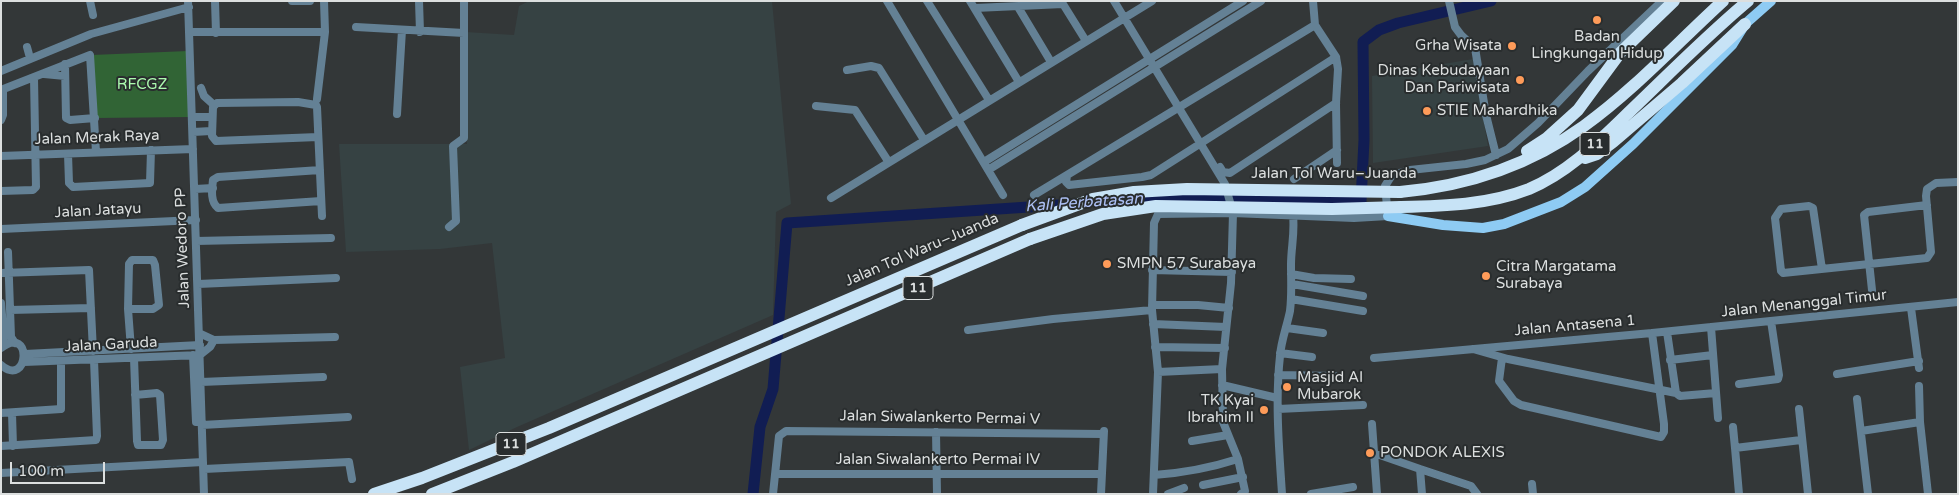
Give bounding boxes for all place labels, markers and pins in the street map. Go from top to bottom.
marker: Badan Lingkungan Hidup [1591,14,1603,26]
place label: Badan Lingkungan Hidup [1531,28,1663,63]
place label: Grha Wisata [1415,37,1502,55]
marker: Grha Wisata [1506,40,1518,52]
place label: Dinas Kebudayaan Dan Pariwisata [1378,62,1510,97]
marker: Dinas Kebudayaan Dan Pariwisata [1514,74,1526,86]
place label: STIE Mahardhika [1437,102,1557,120]
marker: STIE Mahardhika [1421,105,1433,117]
place label: SMPN 57 Surabaya [1117,255,1256,273]
marker: SMPN 57 Surabaya [1101,258,1113,270]
place label: Citra Margatama Surabaya [1496,258,1616,293]
marker: Citra Margatama Surabaya [1480,270,1492,282]
place label: Masjid Al Mubarok [1297,369,1363,404]
marker: Masjid Al Mubarok [1281,381,1293,393]
place label: TK Kyai Ibrahim II [1187,392,1254,427]
marker: TK Kyai Ibrahim II [1258,404,1270,416]
place label: PONDOK ALEXIS [1380,444,1505,462]
marker: PONDOK ALEXIS [1364,447,1376,459]

